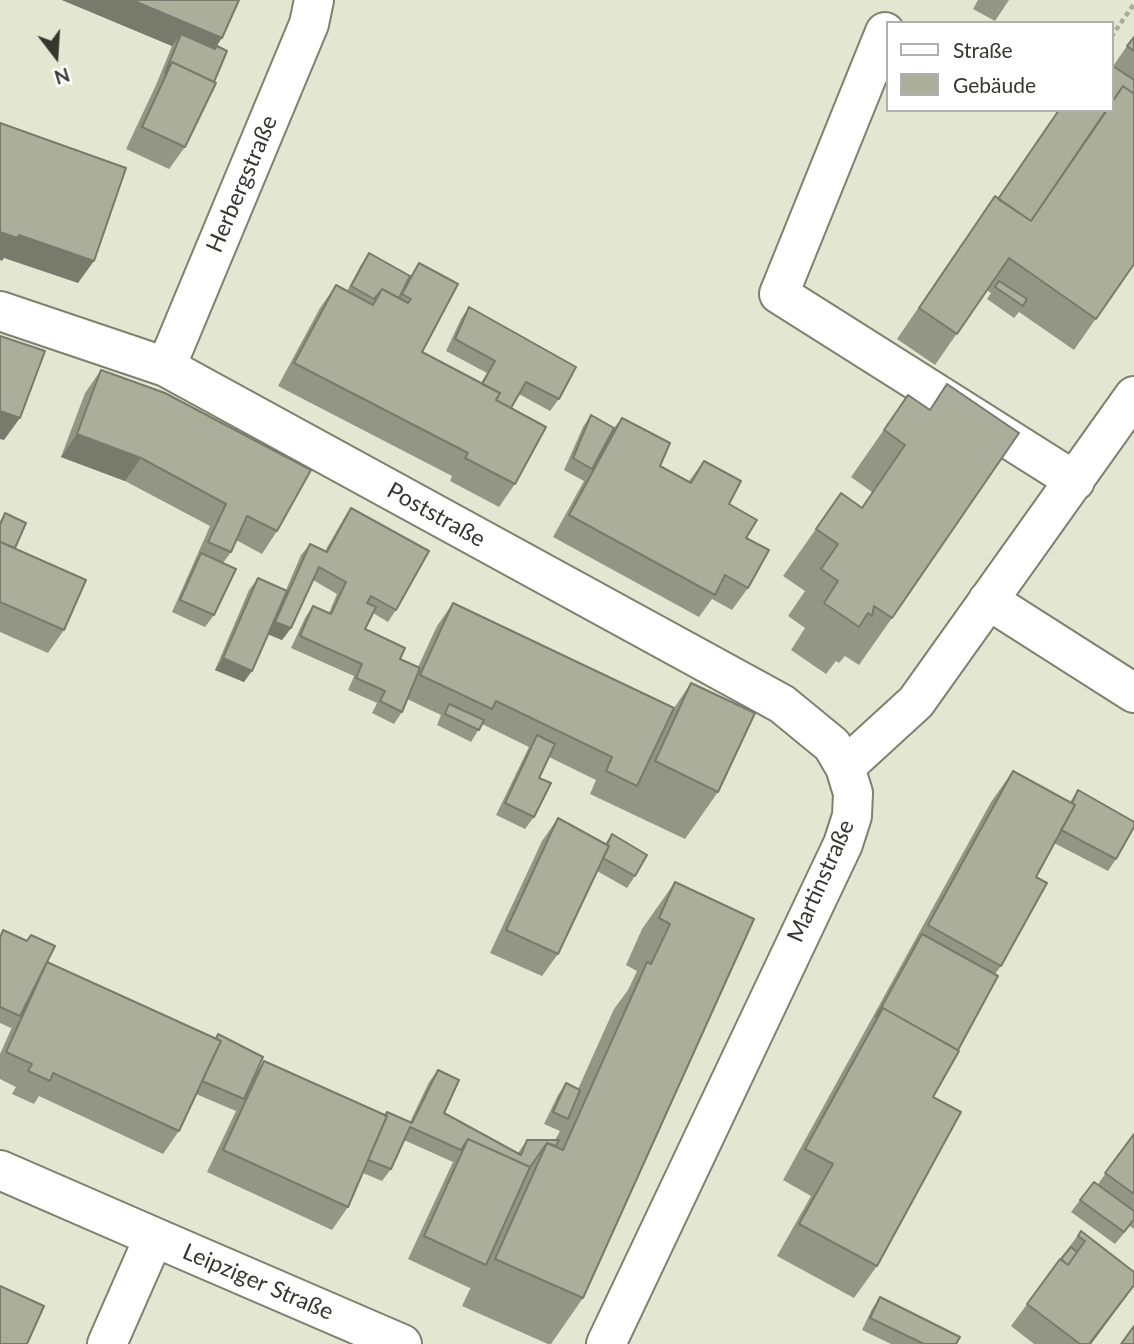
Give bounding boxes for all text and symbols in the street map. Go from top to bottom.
north arrow [21,21,91,91]
legend [886,21,1113,112]
text: Straße [953,37,1013,62]
text: N [52,63,73,90]
text: Gebäude [953,72,1036,97]
street label: Herbergstraße [201,111,283,257]
street label: Poststraße [382,477,490,553]
street label: Martinstraße [782,815,860,947]
street label: Leipziger Straße [179,1238,337,1326]

